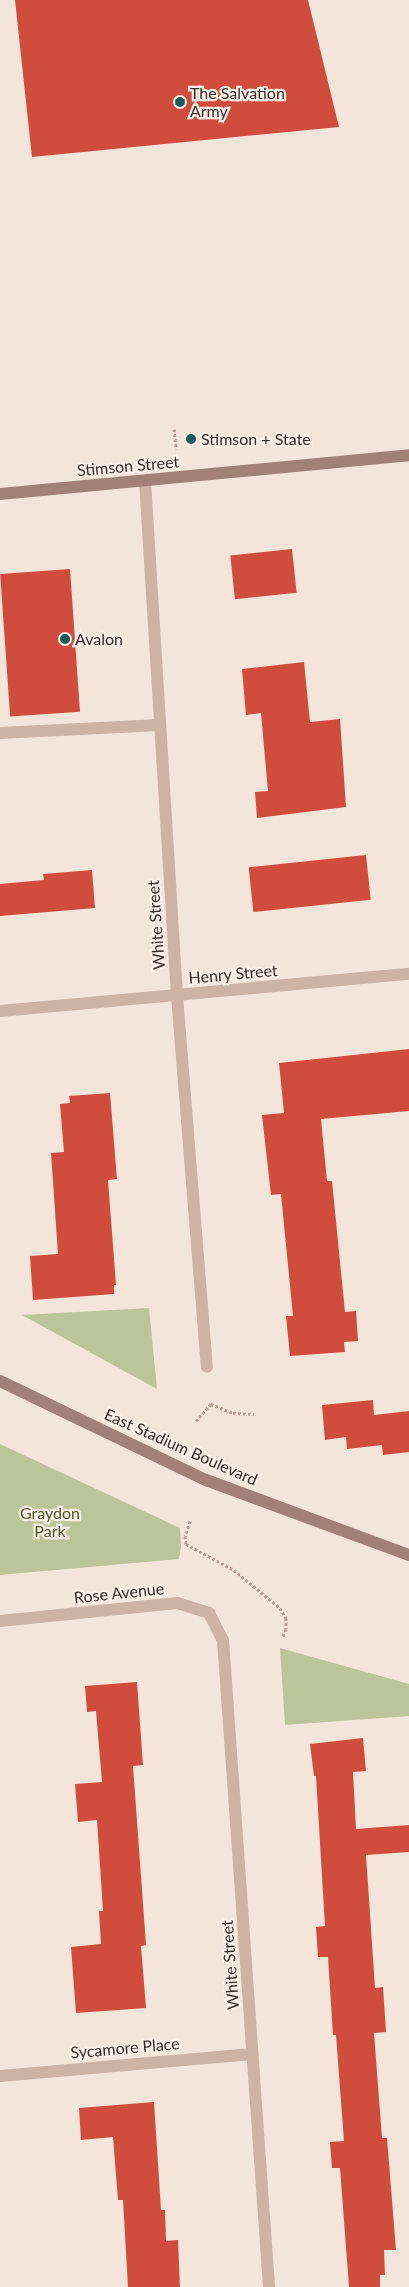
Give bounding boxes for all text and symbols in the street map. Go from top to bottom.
place label: The Salvation Army [190,83,285,121]
marker: The Salvation Army [174,96,186,108]
place label: Stimson + State [201,429,311,449]
marker: Stimson + State [185,433,197,445]
street label: Stimson Street [76,452,180,480]
place label: Avalon [75,629,123,649]
marker: Avalon [59,633,71,645]
street label: White Street [143,880,169,970]
street label: Henry Street [188,961,278,987]
street label: East Stadium Boulevard [101,1405,261,1489]
park label: Graydon Park [20,1503,80,1541]
street label: Rose Avenue [73,1579,165,1607]
street label: White Street [217,1920,243,2010]
street label: Sycamore Place [70,2034,180,2062]

